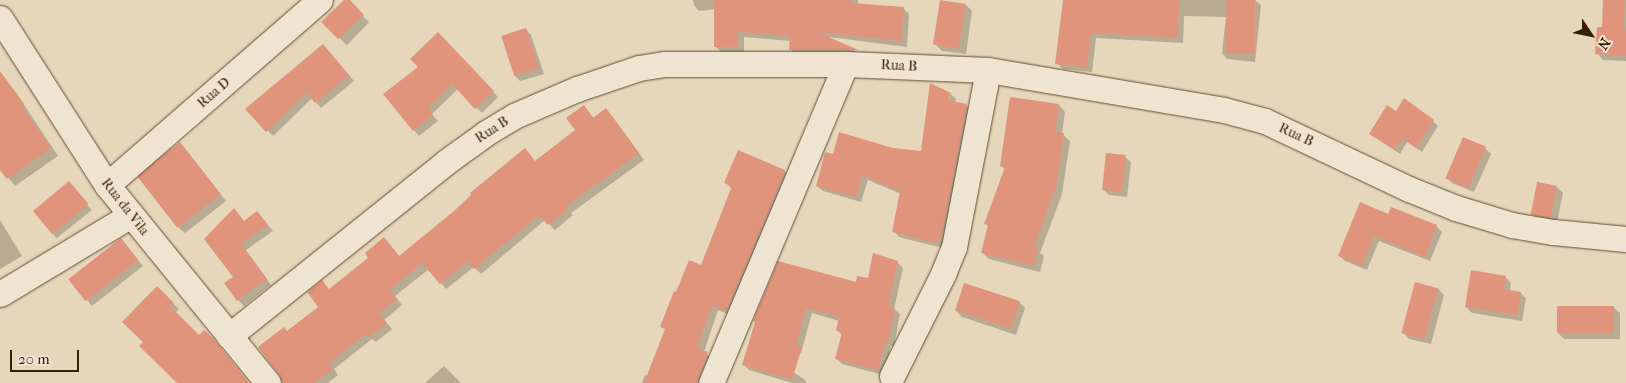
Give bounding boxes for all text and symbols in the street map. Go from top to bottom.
north arrow [1566,10,1616,60]
text: N [1594,35,1614,53]
street label: Rua B [880,57,918,75]
street label: Rua D [194,74,234,112]
street label: Rua B [472,113,512,147]
street label: Rua B [1276,120,1316,150]
street label: Rua da Vila [97,175,153,239]
scale bar [12,340,81,372]
text: 20 m [18,350,50,368]

